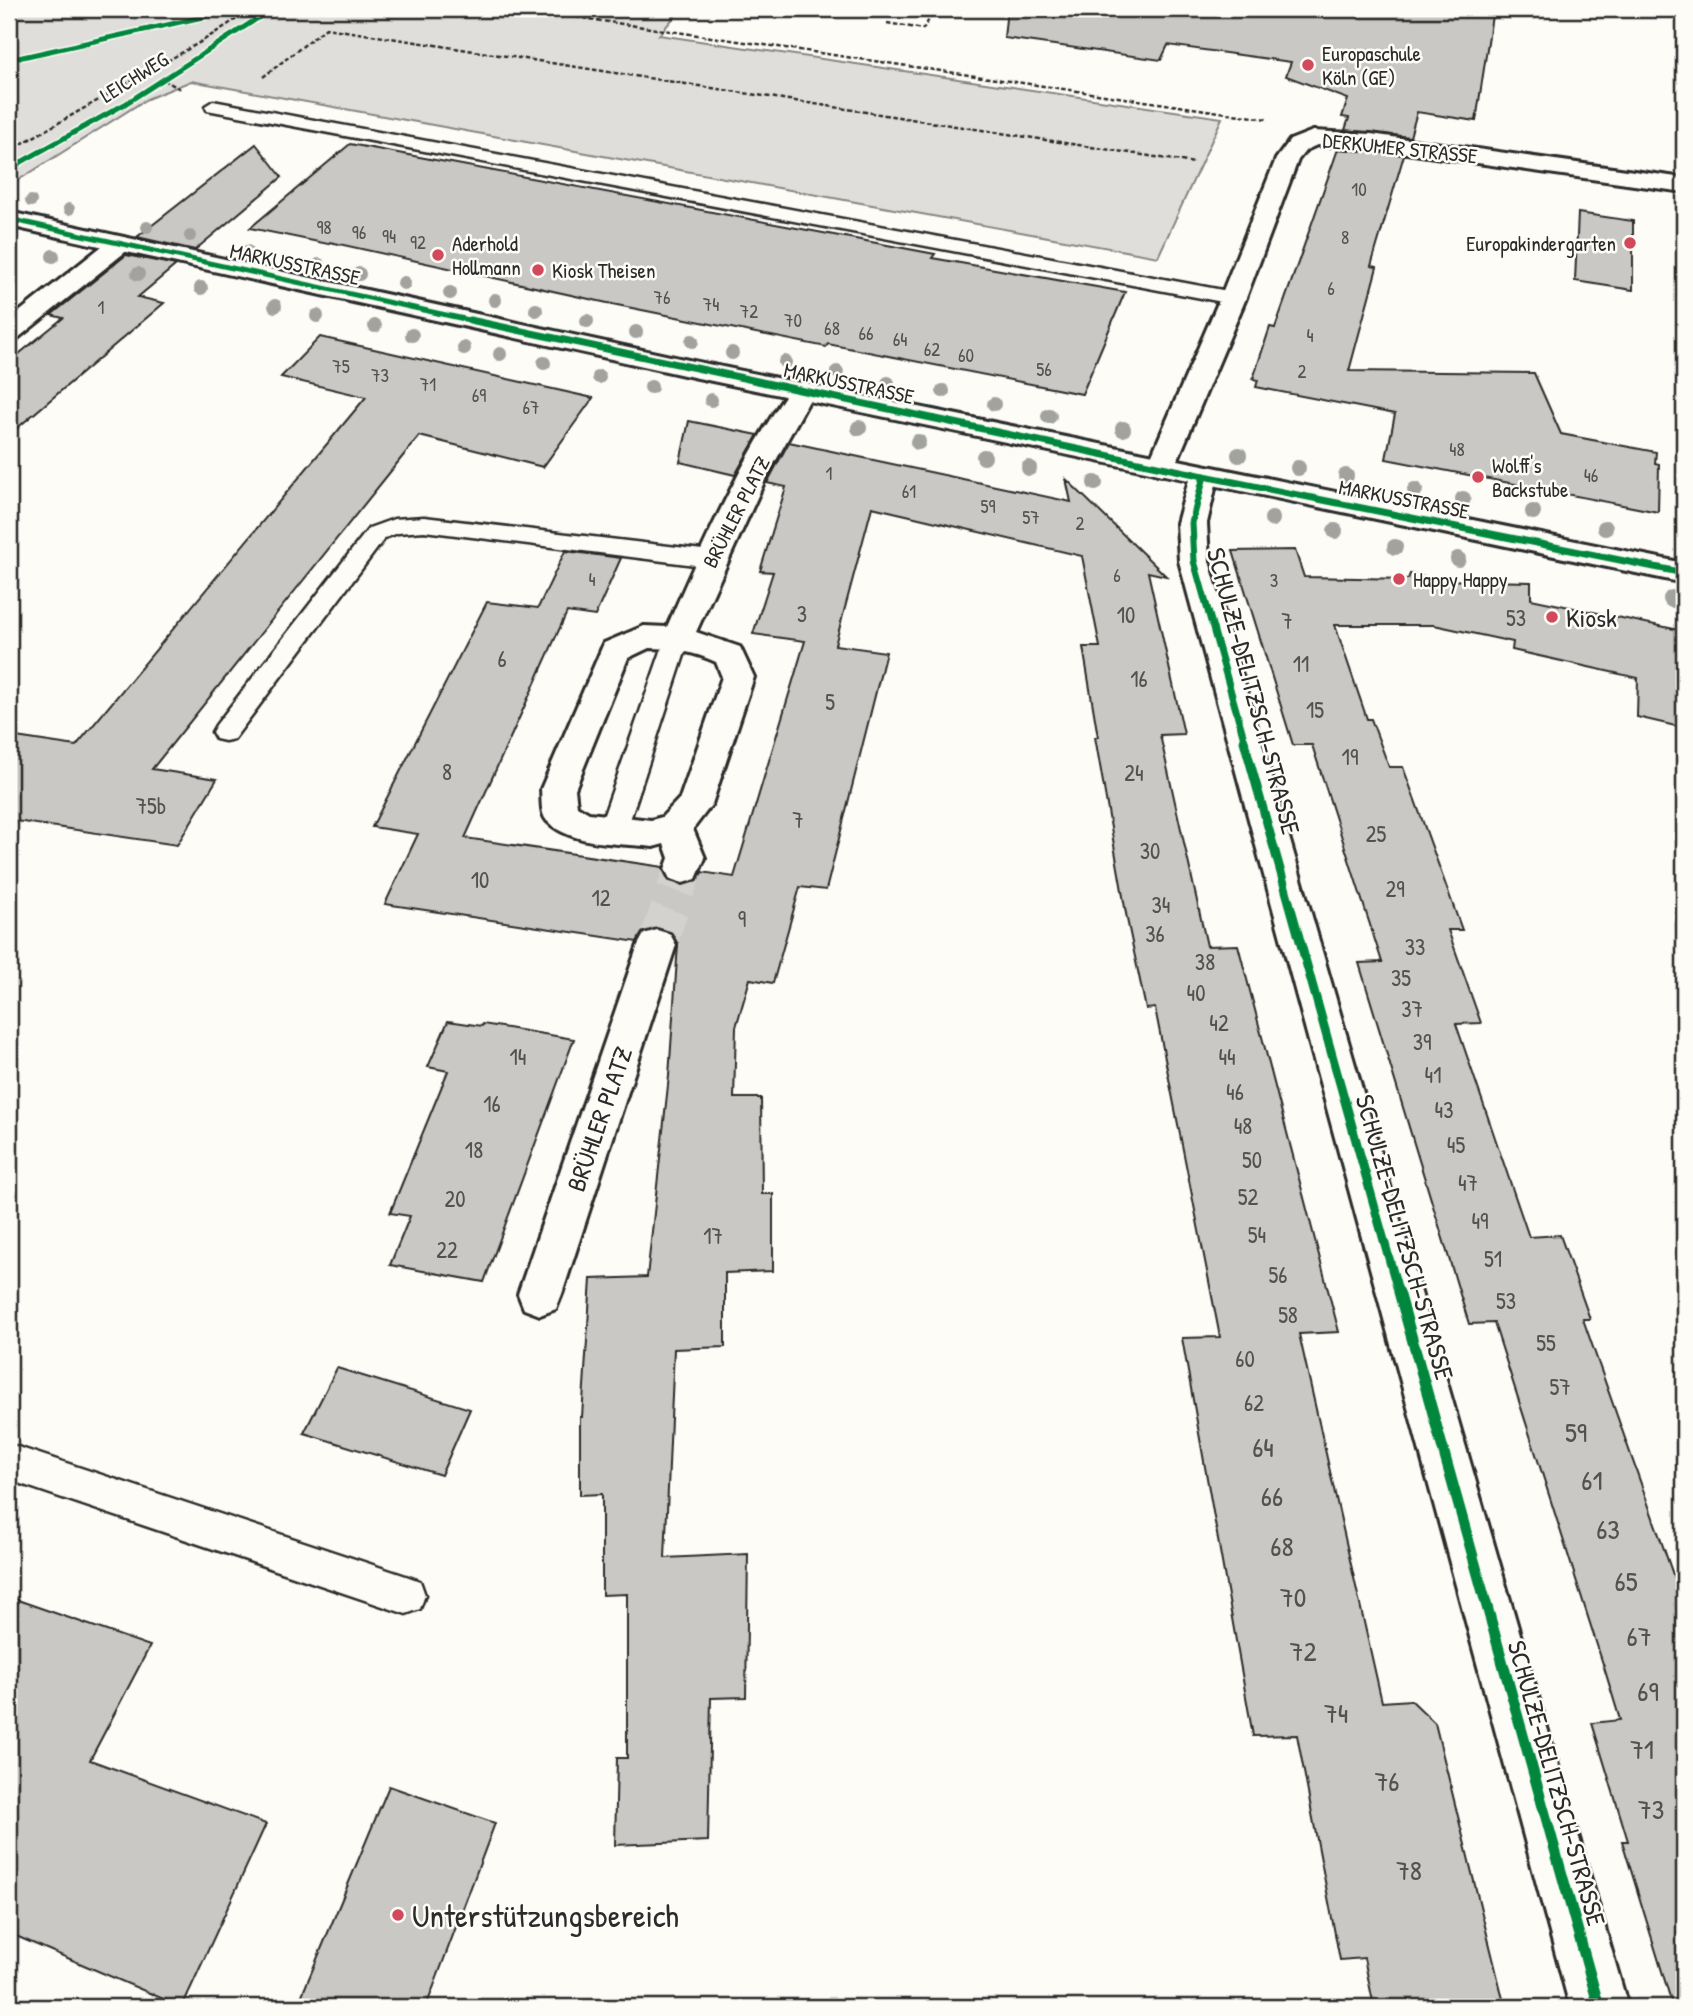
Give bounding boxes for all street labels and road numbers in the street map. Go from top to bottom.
street label: LEICHWEG [94,45,174,109]
street label: DERKUMER STRASSE [1321,125,1479,171]
street label: MARKUSSTRASSE [227,236,363,292]
street label: MARKUSSTRASSE [781,355,917,411]
street label: BRÜHLER PLATZ [695,451,777,573]
street label: MARKUSSTRASSE [1336,472,1472,526]
street label: SCHULZE-DELITZSCH-STRASSE [1199,544,1309,839]
street label: BRÜHLER PLATZ [558,1042,640,1196]
street label: SCHULZE-DELITZSCH-STRASSE [1347,1090,1463,1384]
street label: SCHULZE-DELITZSCH-STRASSE [1499,1636,1615,1930]

